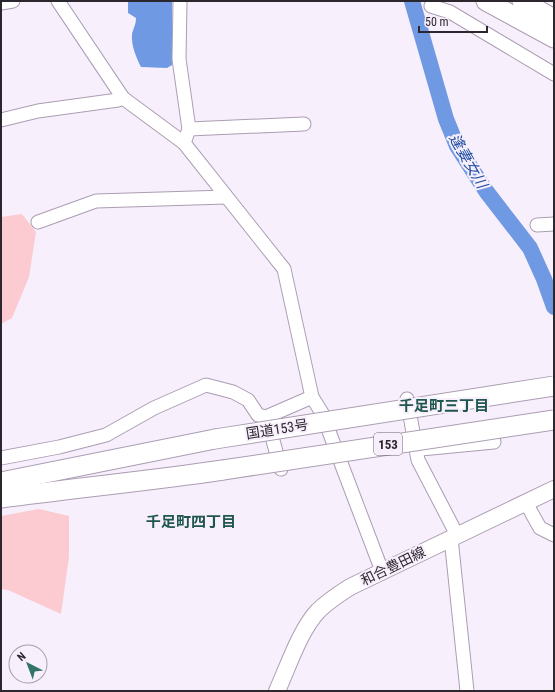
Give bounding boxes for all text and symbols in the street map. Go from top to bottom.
scale bar [419,8,487,34]
text: 50 m [425,15,449,29]
water label: 逢妻女川 [445,131,492,193]
district label: 千足町三丁目 [399,397,489,415]
street label: 国道153号 [245,416,309,442]
road number: 153 [374,433,402,455]
district label: 千足町四丁目 [146,513,236,531]
street label: 和合豊田線 [358,543,428,589]
north arrow [8,644,48,684]
text: N [15,650,29,664]

